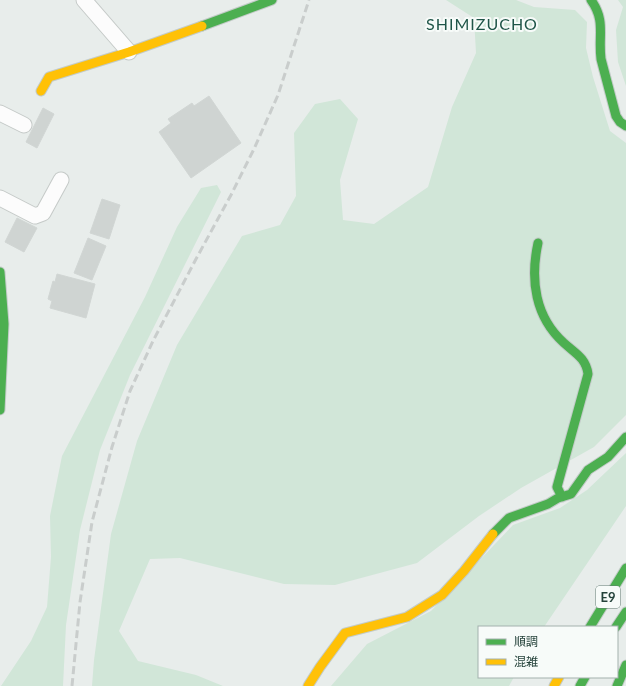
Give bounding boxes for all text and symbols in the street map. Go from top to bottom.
district label: SHIMIZUCHO [426,14,538,33]
road number: E9 [596,586,620,608]
legend [478,626,618,678]
text: 順調 [514,634,538,649]
text: 混雑 [514,654,538,669]

